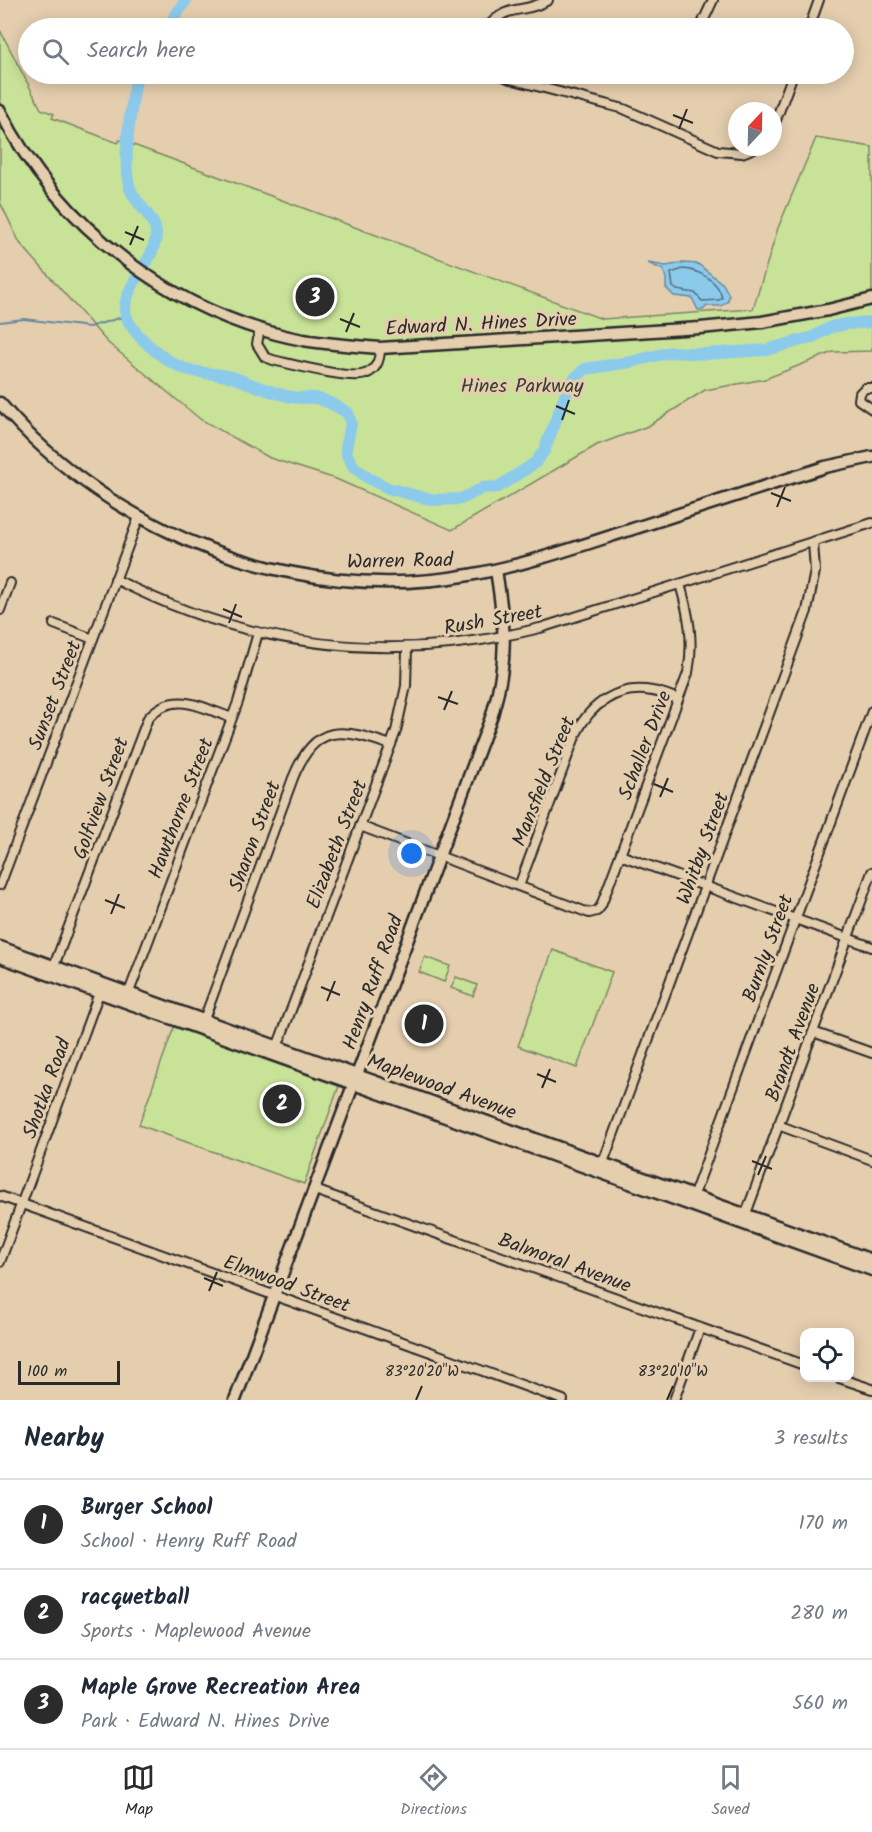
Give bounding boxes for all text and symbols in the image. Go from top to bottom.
search box [18,18,854,84]
text: Search here [87,34,195,69]
icon: search [39,35,72,68]
north arrow [728,102,782,156]
pin: 3 [296,274,334,320]
street label: Edward N. Hines Drive [385,304,578,346]
park label: Hines Parkway [461,371,584,403]
street label: Warren Road [347,545,454,579]
street label: Rush Street [442,597,545,645]
street label: Sunset Street [20,636,91,755]
street label: Schaller Drive [610,686,681,805]
street label: Mansfield Street [504,712,586,852]
street label: Golfview Street [65,733,139,864]
street label: Hawthorne Street [140,733,224,884]
street label: Elizabeth Street [299,775,377,914]
street label: Sharon Street [221,777,291,897]
street label: Whitby Street [669,788,739,909]
your location [397,839,426,868]
street label: Burnly Street [735,890,803,1007]
street label: Henry Ruff Road [335,910,413,1055]
street label: Brandt Avenue [758,979,830,1106]
pin: 1 [404,1002,444,1046]
street label: Shotka Road [15,1033,81,1144]
street label: Maplewood Avenue [362,1046,521,1130]
pin: 2 [262,1082,302,1126]
street label: Balmoral Avenue [493,1225,635,1303]
street label: Elmwood Street [218,1247,354,1323]
map controls [800,1328,854,1382]
button: locate [800,1328,854,1382]
scale bar [18,1358,120,1386]
text: 100 m [27,1359,67,1384]
text: 83°20'20"W [385,1360,459,1384]
text: 83°20'10"W [638,1360,708,1384]
text: Nearby [24,1418,104,1460]
text: 3 results [774,1423,848,1455]
text: Burger School [81,1491,212,1526]
text: 1 [40,1508,47,1540]
text: 170 m [799,1508,848,1540]
text: School · Henry Ruff Road [81,1526,297,1558]
text: racquetball [81,1581,189,1616]
text: 2 [38,1598,49,1630]
text: 280 m [790,1598,848,1630]
text: Sports · Maplewood Avenue [81,1616,311,1648]
text: Maple Grove Recreation Area [81,1671,360,1706]
text: 3 [38,1688,49,1720]
text: 560 m [792,1688,848,1720]
text: Park · Edward N. Hines Drive [81,1706,330,1738]
tab: Map [122,1761,155,1822]
tab: Directions [400,1761,467,1822]
tab: Saved [712,1761,750,1822]

